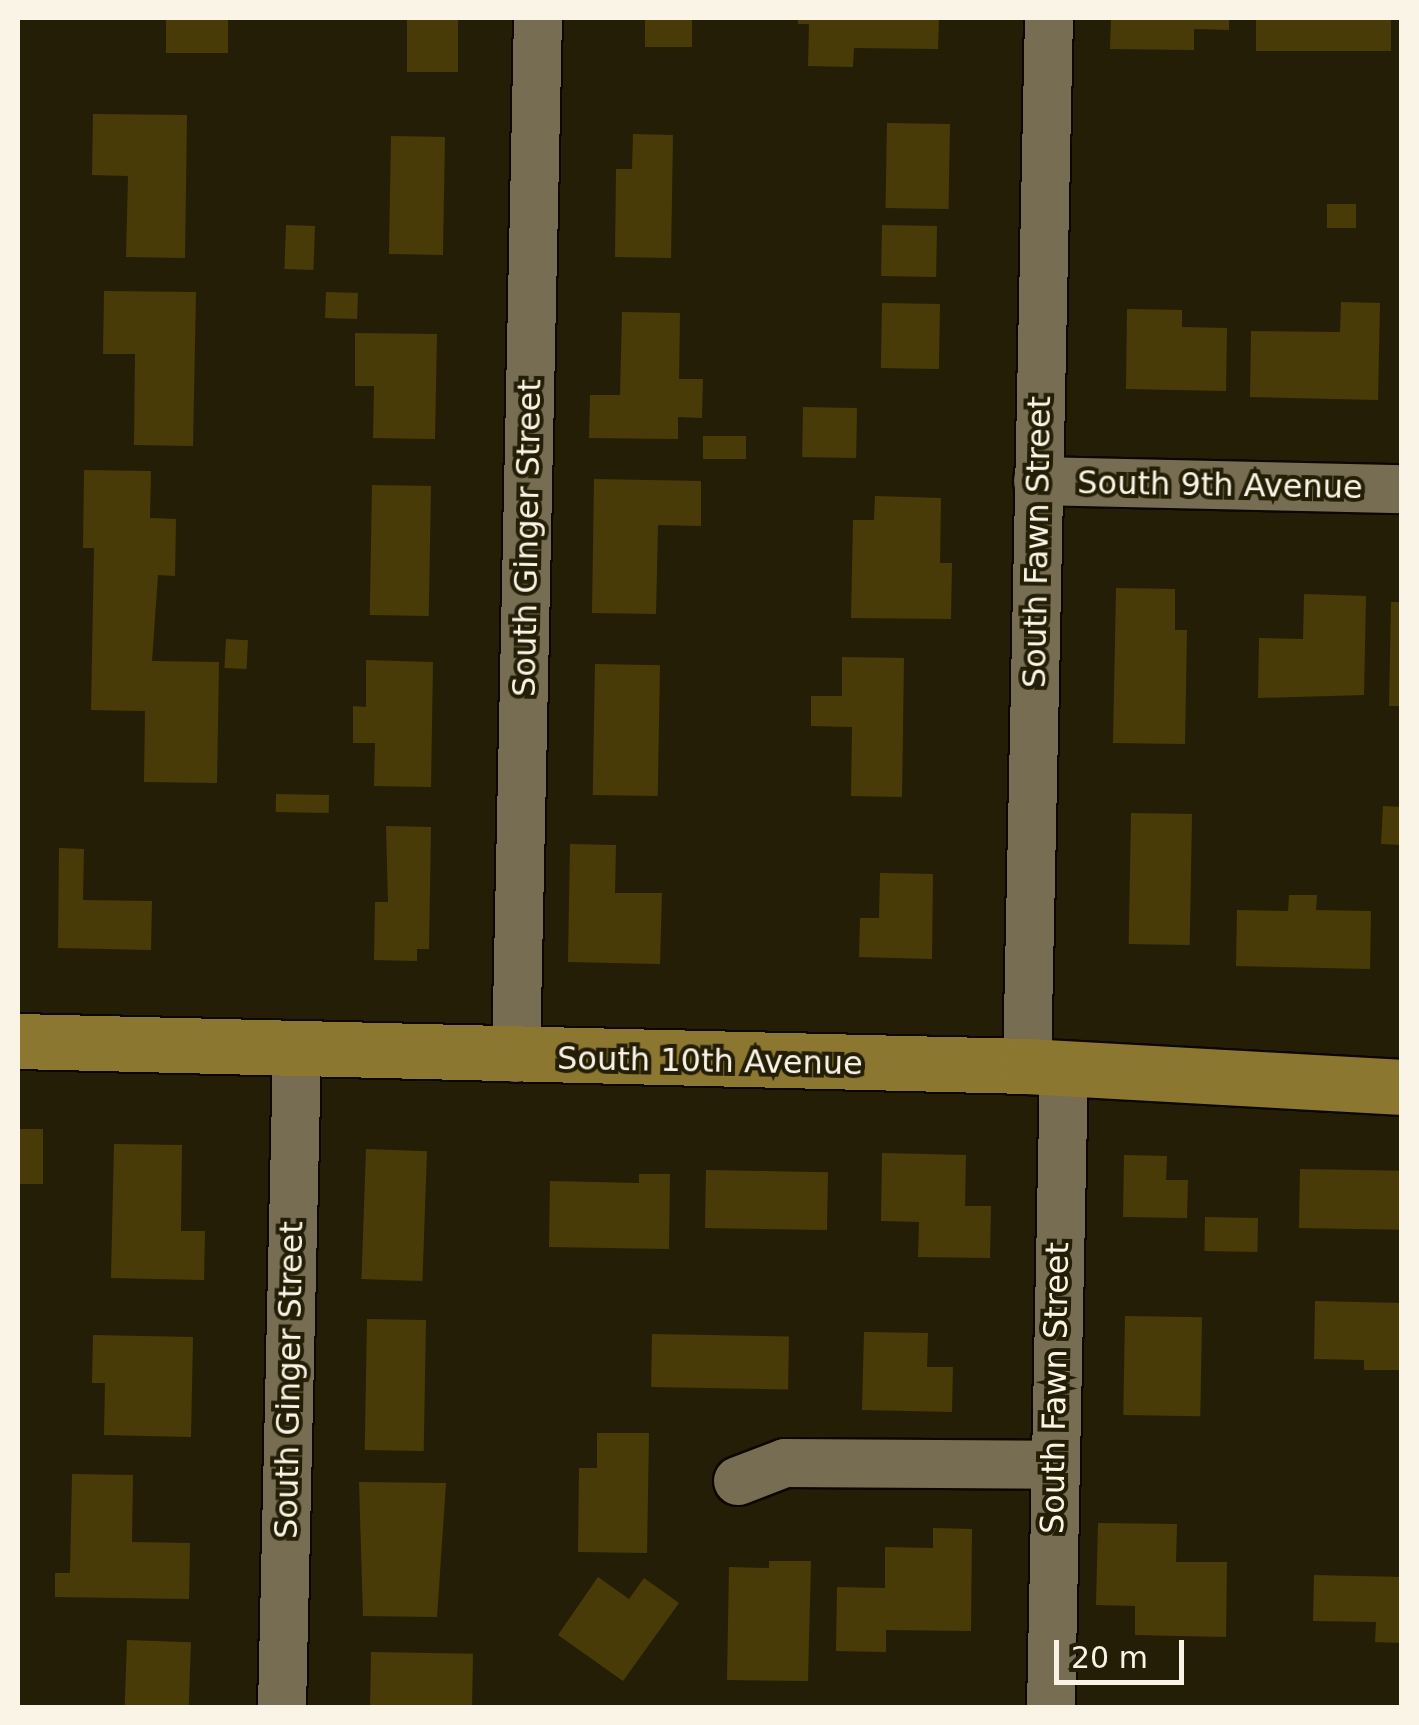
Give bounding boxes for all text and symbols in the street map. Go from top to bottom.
street label: South Ginger Street [505,379,549,697]
street label: South Fawn Street [1015,396,1059,688]
street label: South 9th Avenue [1077,463,1363,507]
street label: South 10th Avenue [557,1039,863,1083]
street label: South Ginger Street [267,1221,311,1539]
street label: South Fawn Street [1033,1242,1077,1534]
scale bar [1059,1620,1189,1682]
text: 20 m [1071,1640,1148,1675]

